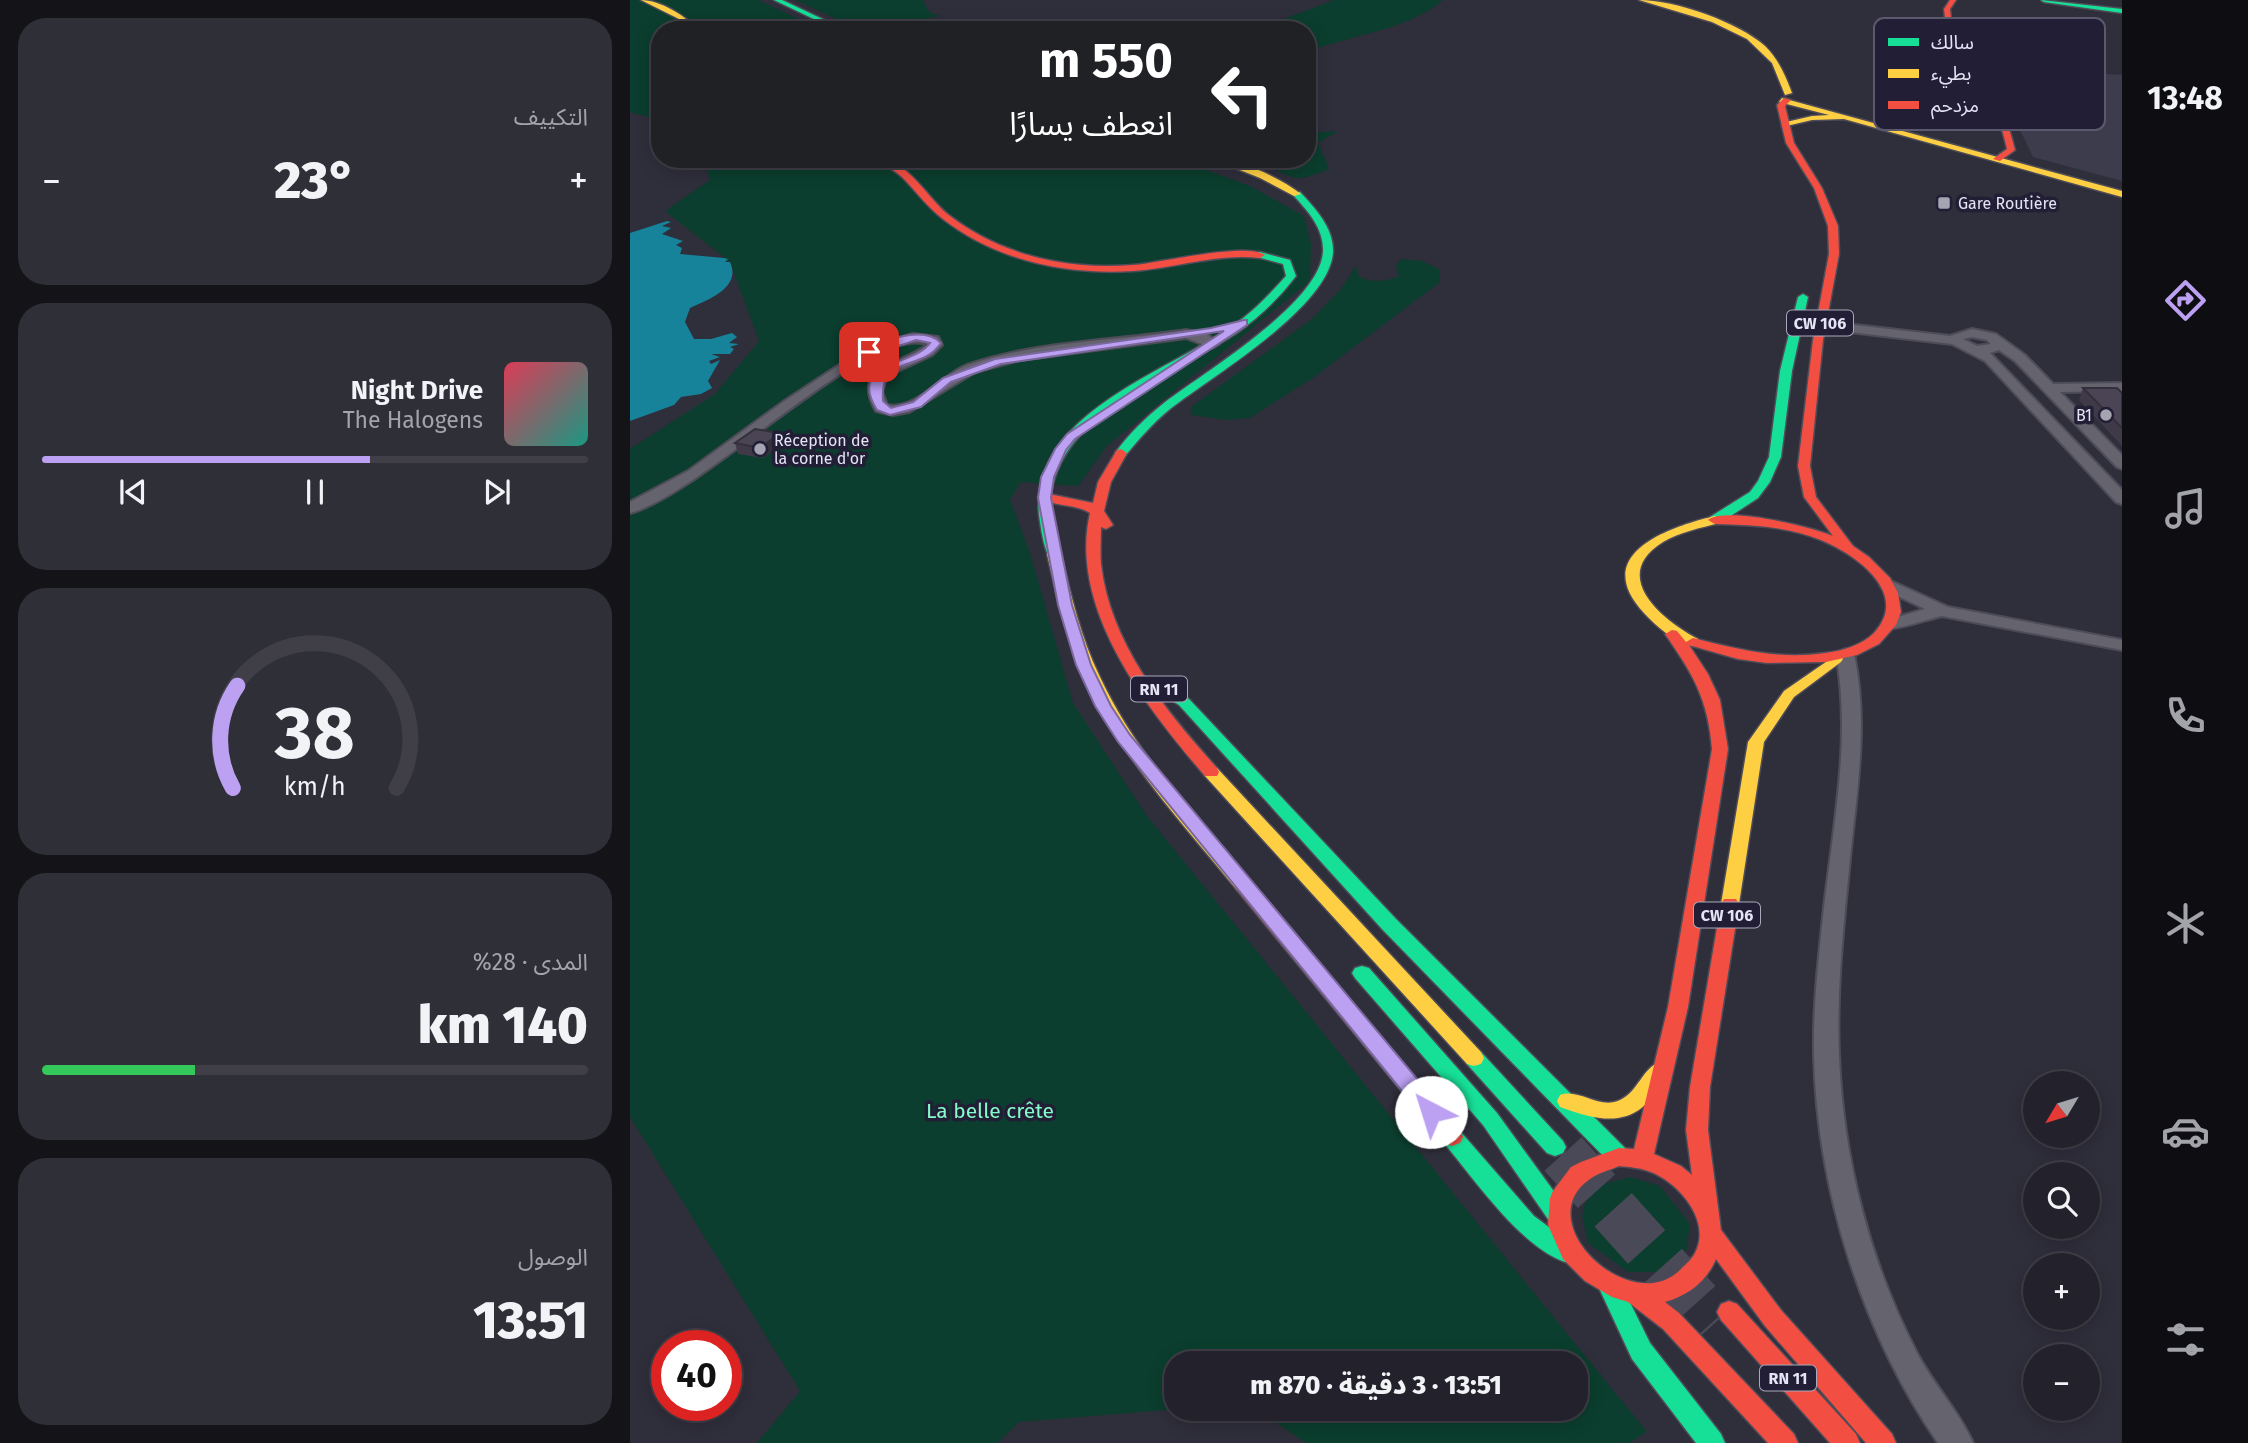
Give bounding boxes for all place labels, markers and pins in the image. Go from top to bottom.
place label: Gare Routière [1958,194,2057,213]
marker: Gare Routière [1936,195,1952,211]
pin [839,322,899,382]
place label: B1 [2076,406,2092,425]
marker: B1 [2098,407,2114,423]
place label: Réception de la corne d'or [774,431,869,468]
marker: Réception de la corne d'or [752,441,768,457]

